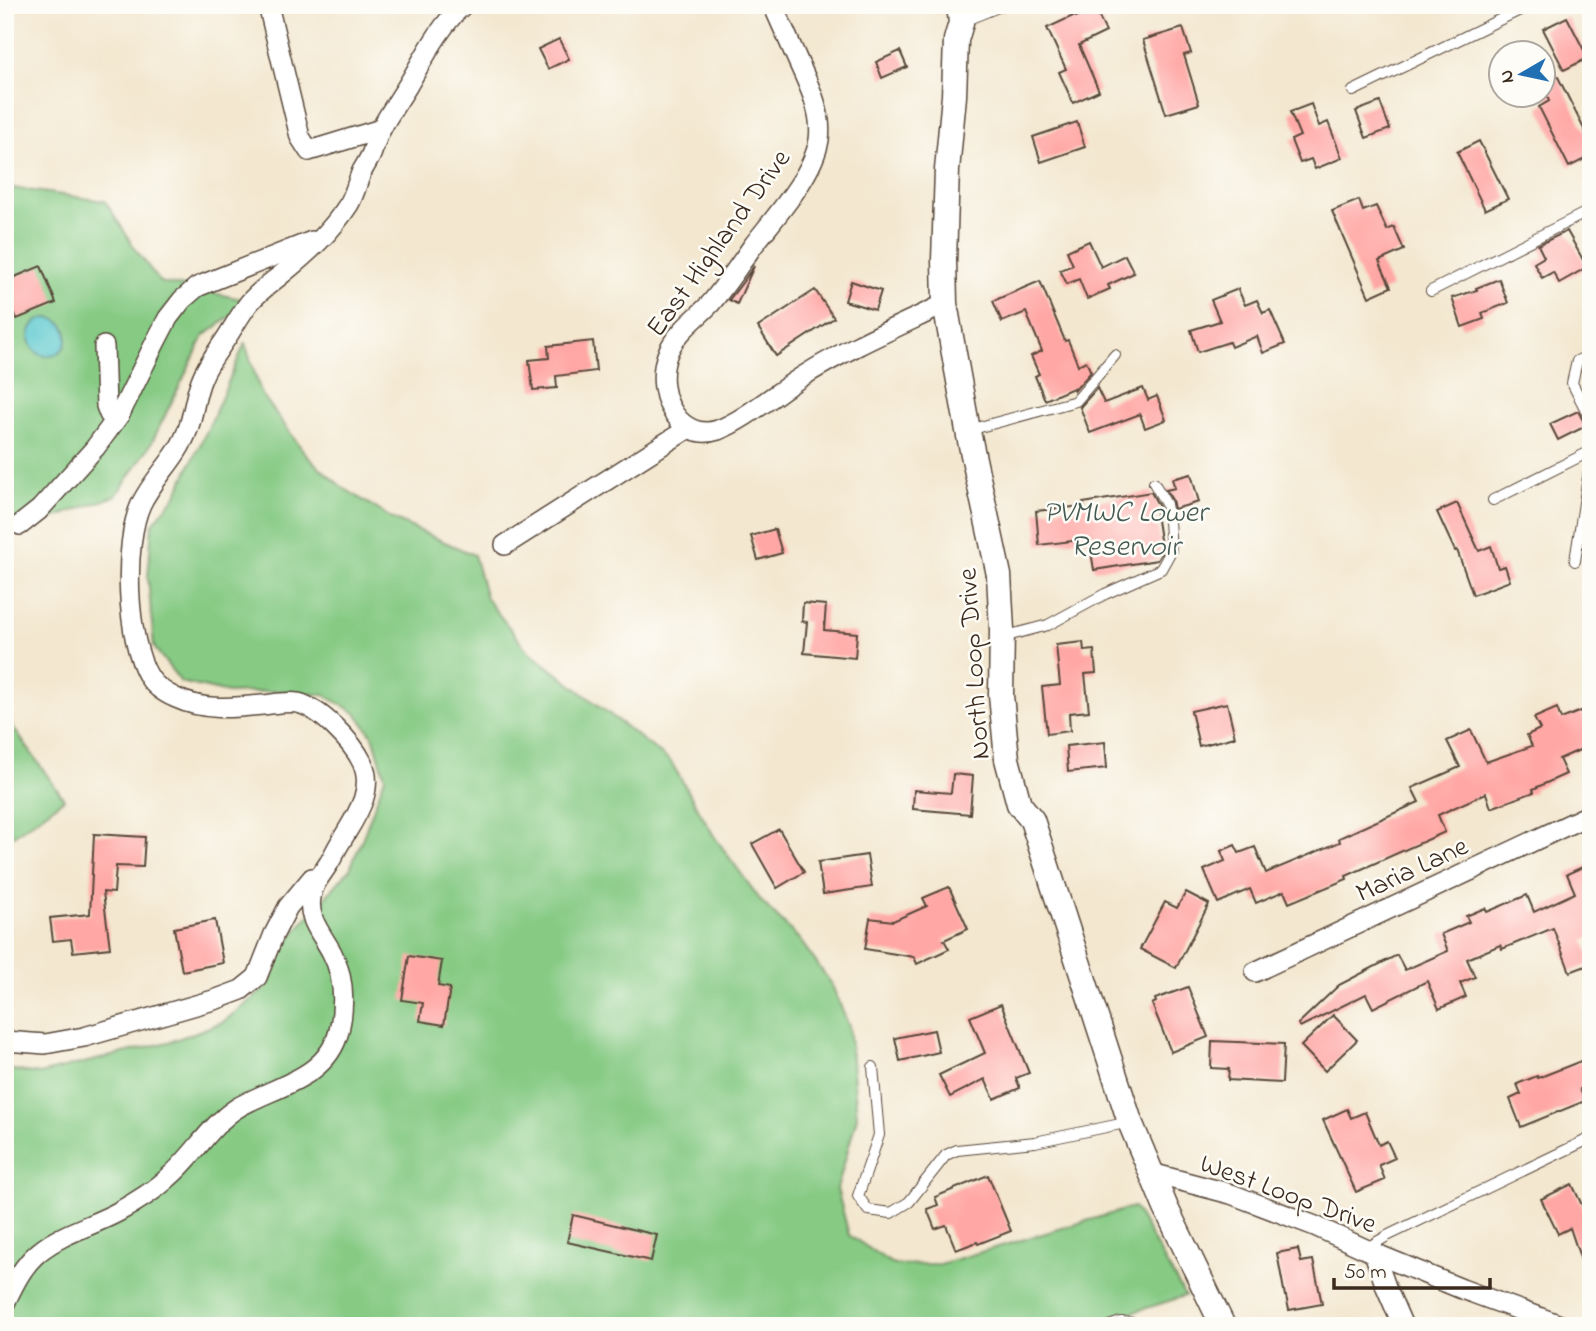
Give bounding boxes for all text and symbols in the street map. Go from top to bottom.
north arrow [1488,38,1558,108]
text: N [1493,68,1522,85]
street label: East Highland Drive [638,141,802,347]
water label: PVMWC Lower Reservoir [1043,492,1211,570]
street label: North Loop Drive [948,566,1003,761]
street label: Maria Lane [1350,827,1476,915]
street label: West Loop Drive [1194,1144,1382,1246]
scale bar [1334,1247,1489,1291]
text: 50 m [1344,1258,1387,1288]

